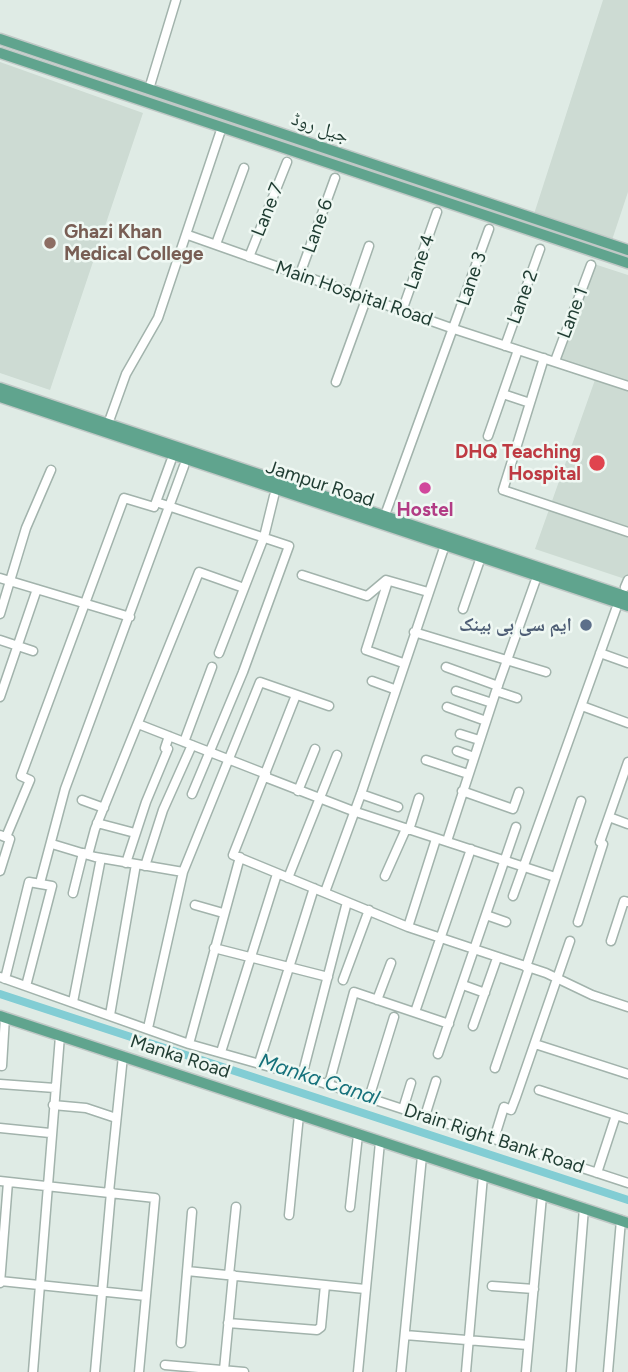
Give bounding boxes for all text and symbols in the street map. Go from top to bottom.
street label: جیل روڈ [288,108,352,148]
street label: Lane 7 [247,180,289,240]
street label: Lane 6 [298,196,338,256]
place label: Ghazi Khan Medical College [64,221,203,265]
street label: Lane 4 [400,231,440,293]
marker: Ghazi Khan Medical College [42,235,58,251]
street label: Lane 3 [452,249,492,309]
street label: Main Hospital Road [272,256,436,332]
street label: Lane 2 [503,267,543,327]
street label: Lane 1 [553,284,593,342]
place label: DHQ Teaching Hospital [455,441,581,485]
marker: DHQ Teaching Hospital [587,453,607,473]
street label: Jampur Road [263,456,377,512]
marker: Hostel [417,480,433,496]
place label: Hostel [397,499,453,521]
place label: ایم سی بی بینک [459,614,572,636]
marker: ایم سی بی بینک [578,617,594,633]
street label: Manka Road [127,1030,233,1084]
water label: Manka Canal [255,1049,383,1111]
street label: Drain Right Bank Road [401,1099,587,1179]

